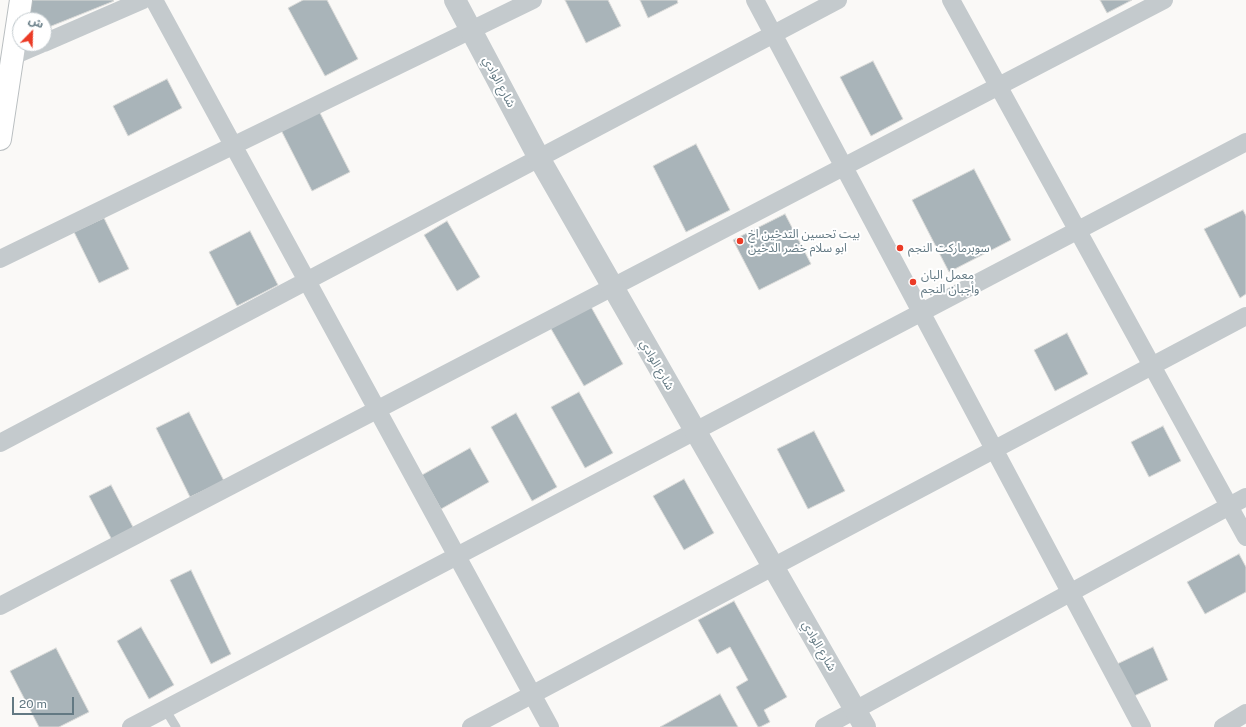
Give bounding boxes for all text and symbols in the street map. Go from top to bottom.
north arrow [12,12,52,52]
text: ش [27,13,46,30]
street label: شارع الوادي [480,54,518,110]
place label: بيت تحسين التدخين اخ ابو سلام خضر الدخين [748,227,860,255]
marker: بيت تحسين التدخين اخ ابو سلام خضر الدخين [735,236,745,246]
place label: سوبرماركت النجم [908,241,990,255]
marker: سوبرماركت النجم [895,243,905,253]
place label: معمل البان وأجبان النجم [921,268,979,296]
marker: معمل البان وأجبان النجم [908,277,918,287]
street label: شارع الوادي [637,337,677,393]
street label: شارع الوادي [799,618,839,674]
scale bar [14,689,76,715]
text: 20 m [19,697,47,711]

